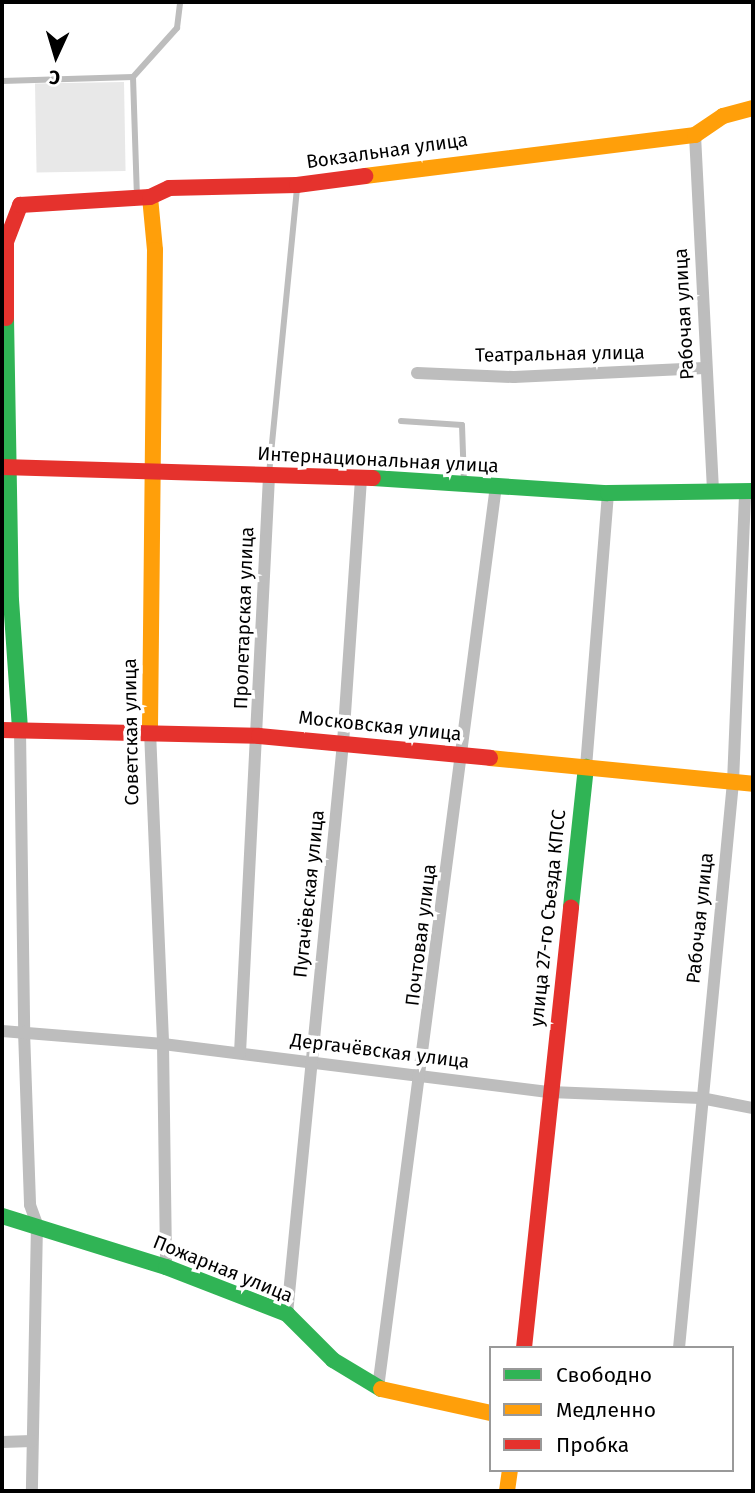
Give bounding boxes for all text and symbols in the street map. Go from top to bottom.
north arrow [21,21,91,91]
text: С [48,66,61,89]
street label: Вокзальная улица [305,128,469,174]
street label: Рабочая улица [669,248,699,380]
street label: Театральная улица [475,341,645,367]
street label: Интернациональная улица [257,442,499,478]
street label: Пролетарская улица [229,526,259,710]
street label: Советская улица [118,658,144,806]
street label: Московская улица [297,706,463,746]
street label: улица 27-го Съезда КПСС [525,808,571,1028]
street label: Пугачёвская улица [289,809,329,979]
street label: Рабочая улица [682,851,718,985]
street label: Почтовая улица [401,863,441,1007]
street label: Дергачёвская улица [289,1029,471,1073]
street label: Пожарная улица [150,1231,296,1307]
legend [489,1346,734,1472]
text: Свободно [556,1362,652,1388]
text: Медленно [556,1397,656,1423]
text: Пробка [556,1432,629,1458]

